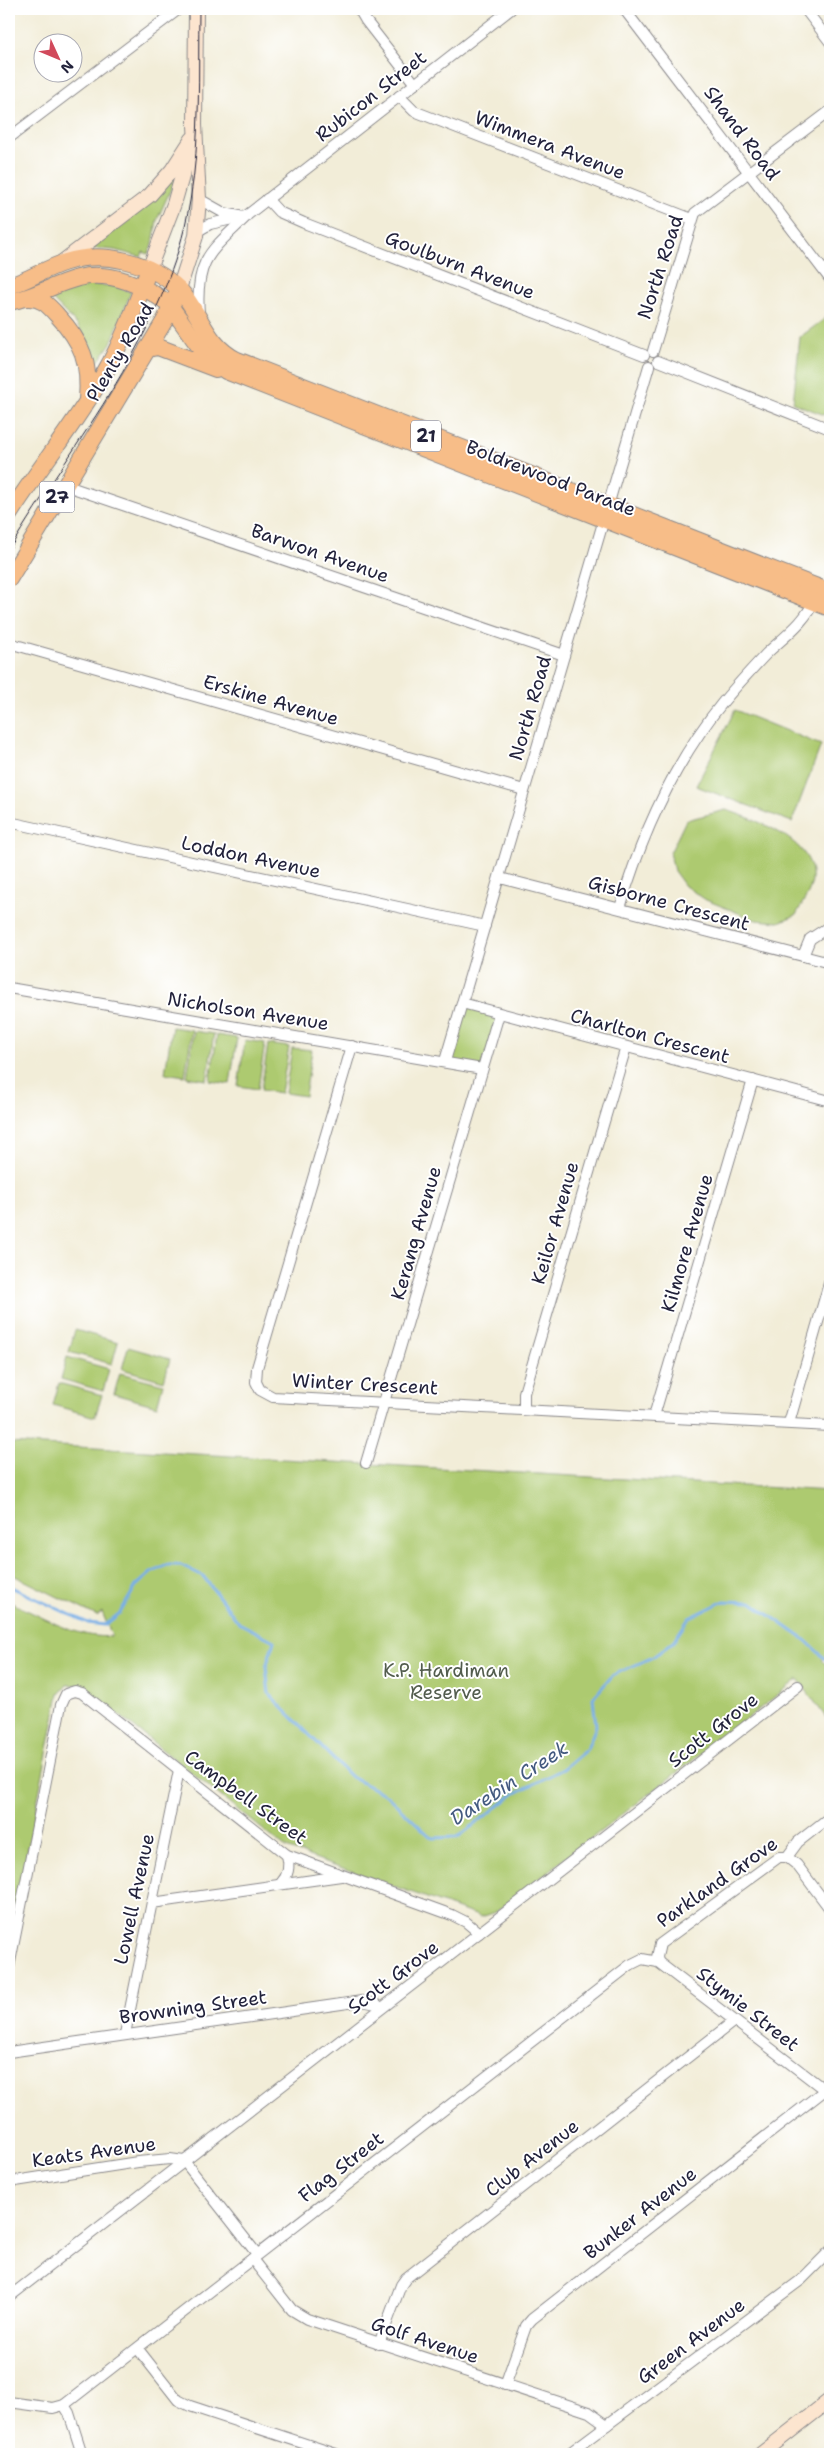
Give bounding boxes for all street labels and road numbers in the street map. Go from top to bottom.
street label: Rubicon Street [310,45,432,147]
street label: Shand Road [698,81,786,185]
street label: Wimmera Avenue [471,105,629,185]
street label: North Road [631,212,689,322]
street label: Goulburn Avenue [382,225,538,305]
street label: Plenty Road [81,298,159,406]
road number: 21 [411,421,441,452]
street label: Boldrewood Parade [463,434,639,522]
road number: 27 [40,482,74,512]
street label: Barwon Avenue [248,518,392,588]
street label: North Road [503,653,557,763]
street label: Erskine Avenue [200,669,342,731]
street label: Loddon Avenue [179,830,323,884]
street label: Gisborne Crescent [586,869,752,937]
street label: Nicholson Avenue [165,986,331,1036]
street label: Charlton Crescent [568,1003,732,1069]
street label: Keilor Avenue [526,1159,584,1287]
street label: Kerang Avenue [385,1163,447,1303]
street label: Kilmore Avenue [655,1171,719,1315]
street label: Winter Crescent [291,1368,439,1400]
street label: Scott Grove [663,1687,763,1773]
street label: Campbell Street [180,1744,312,1850]
street label: Lowell Avenue [108,1831,160,1967]
street label: Parkland Grove [652,1831,782,1933]
street label: Scott Grove [342,1935,444,2019]
street label: Stymie Street [692,1961,804,2057]
street label: Browning Street [118,1984,268,2030]
street label: Club Avenue [480,2114,584,2202]
street label: Flag Street [293,2126,389,2208]
street label: Keats Avenue [30,2131,158,2173]
street label: Bunker Avenue [578,2161,702,2265]
street label: Green Avenue [632,2292,750,2390]
street label: Golf Avenue [368,2311,482,2369]

